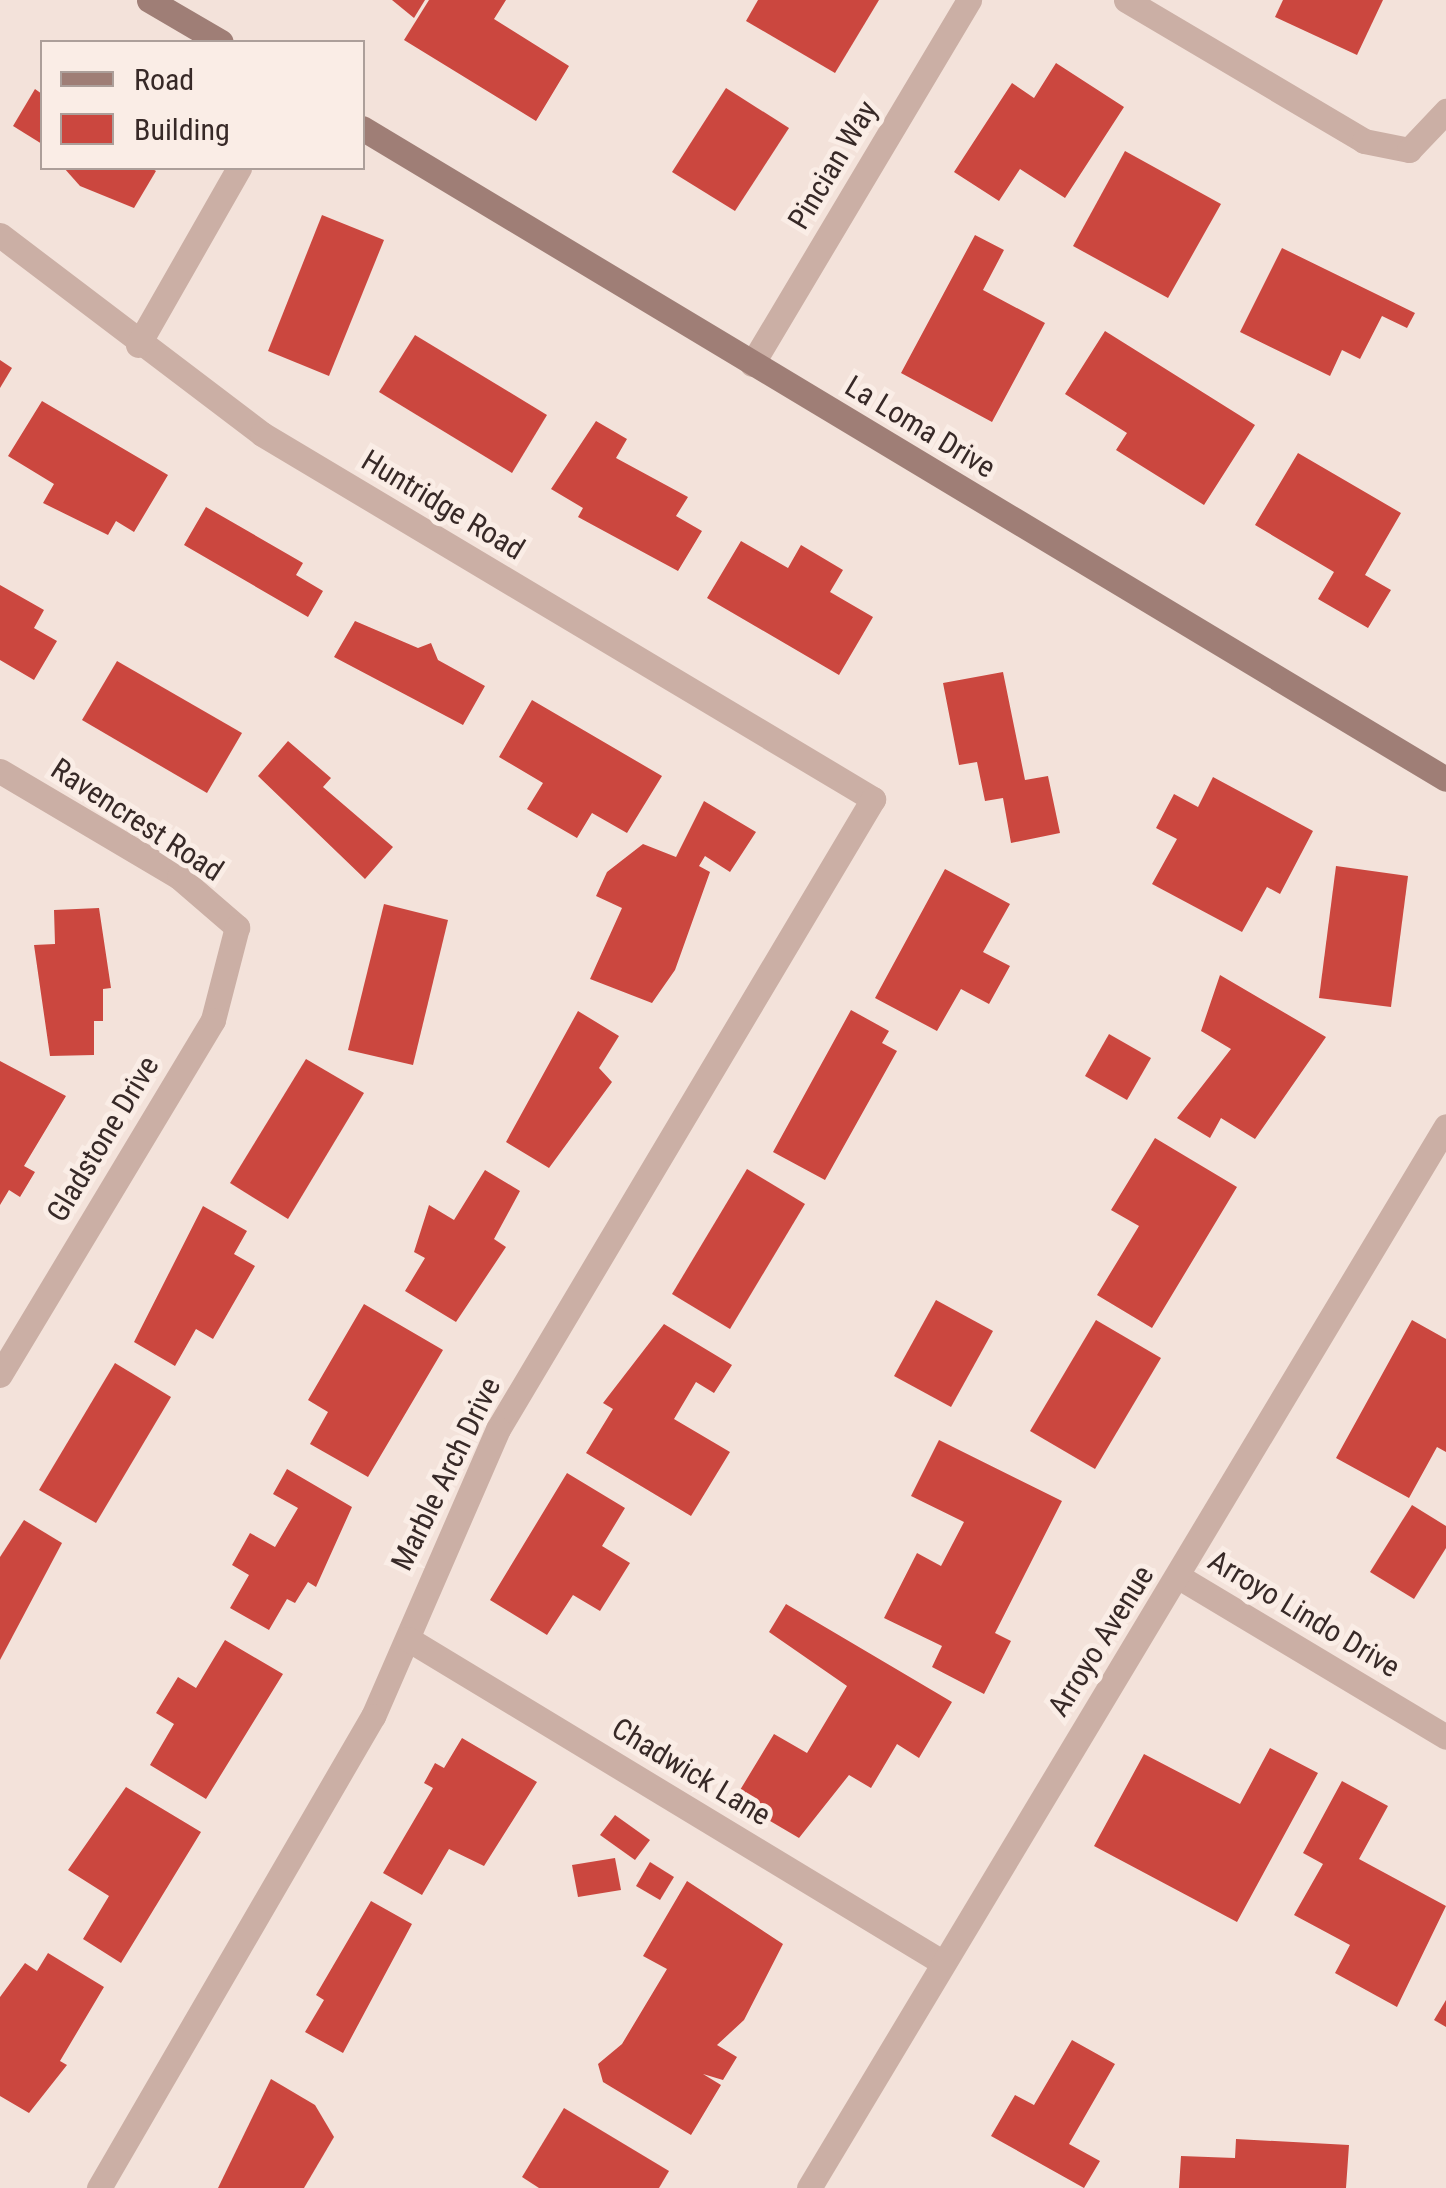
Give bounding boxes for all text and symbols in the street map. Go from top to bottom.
legend [40,40,365,170]
text: Road [134,62,194,97]
street label: Pincian Way [781,94,885,236]
text: Building [134,112,230,147]
street label: La Loma Drive [838,368,1002,486]
street label: Huntridge Road [355,442,531,568]
street label: Ravencrest Road [44,751,230,889]
street label: Gladstone Drive [40,1050,166,1228]
street label: Marble Arch Drive [384,1372,508,1576]
street label: Arroyo Lindo Drive [1202,1543,1406,1685]
street label: Arroyo Avenue [1041,1559,1161,1723]
street label: Chadwick Lane [605,1711,777,1833]

